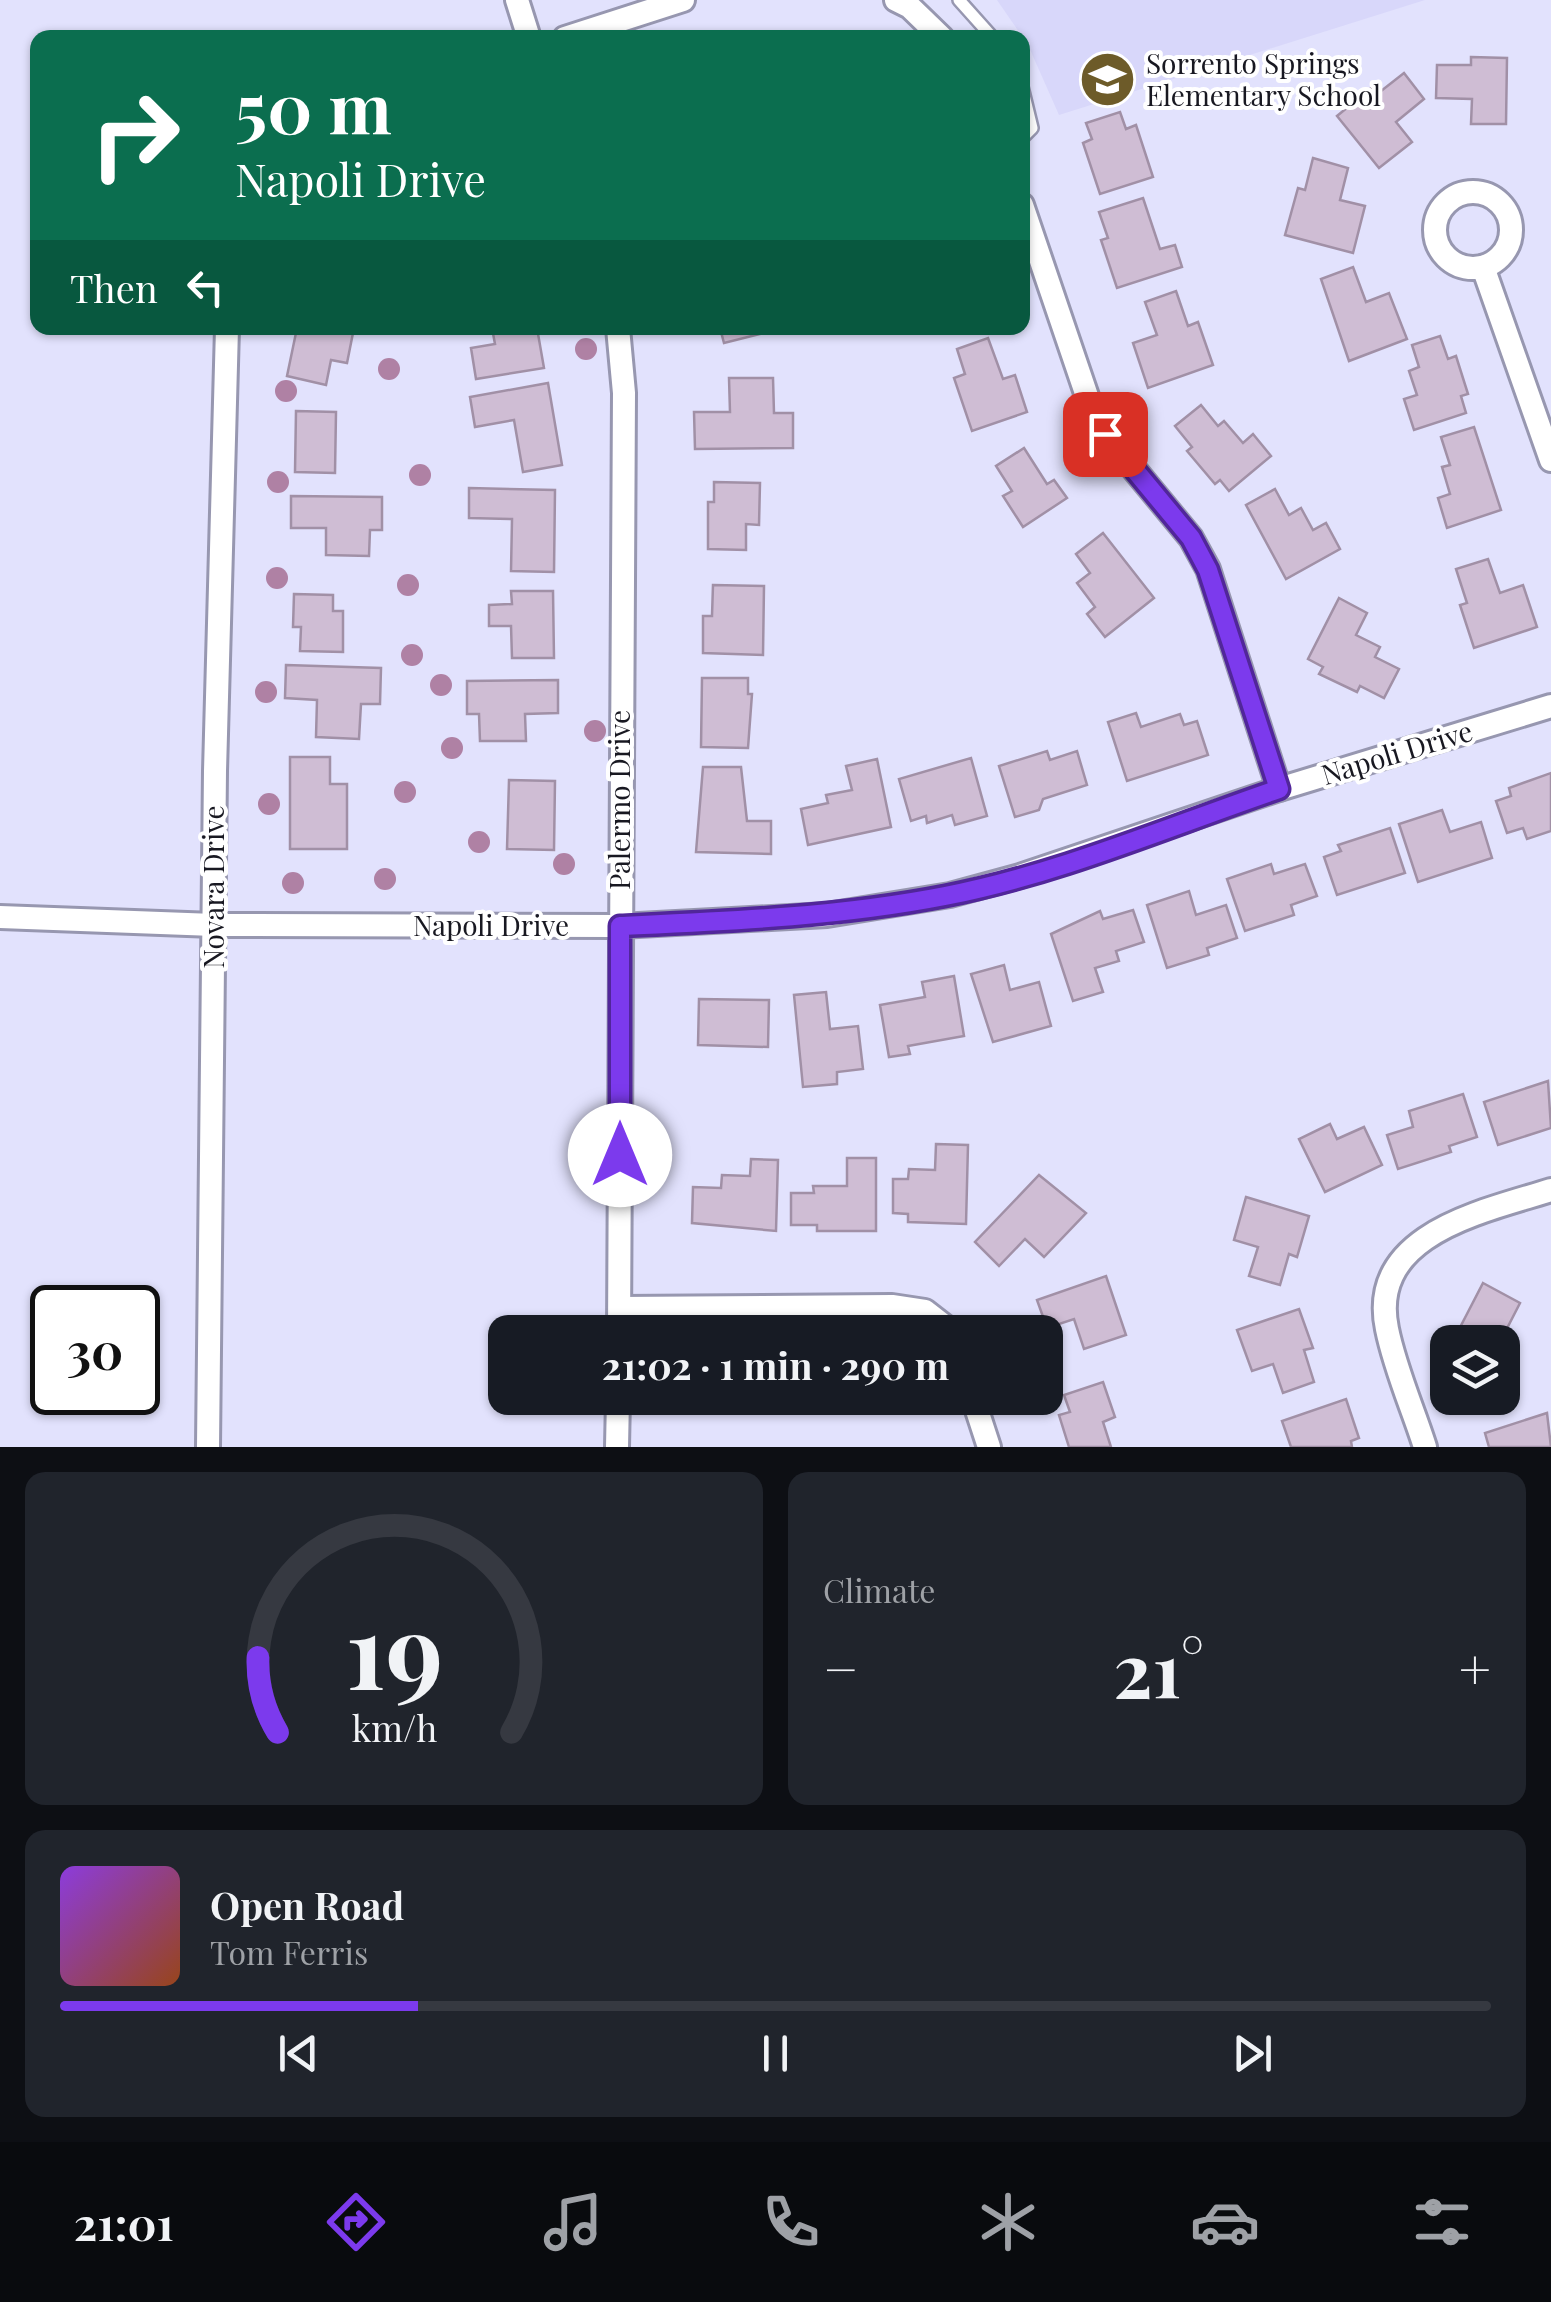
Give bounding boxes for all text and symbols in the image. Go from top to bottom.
place label: Sorrento Springs Elementary School [1146,44,1381,113]
school or university icon: Sorrento Springs Elementary School [1077,50,1137,110]
text: 50 m [235,58,392,152]
icon: right [70,70,200,200]
text: Napoli Drive [235,148,486,208]
icon: left [178,260,233,315]
text: Then [70,262,158,313]
pin [1063,392,1148,477]
icon: arrive [1078,407,1133,462]
street label: Palermo Drive [600,710,637,890]
street label: Napoli Drive [1316,711,1477,792]
street label: Novara Drive [194,805,231,969]
street label: Napoli Drive [413,906,569,943]
position arrow [568,1103,672,1207]
speed limit sign: 30 [30,1285,160,1415]
map controls [1430,1325,1520,1415]
button: layers [1430,1325,1520,1415]
text: 21:02 · 1 min · 290 m [602,1339,949,1390]
text: Climate [823,1568,935,1611]
text: 19 [345,1577,443,1716]
text: 21° [1113,1617,1204,1717]
text: − [823,1630,859,1704]
text: + [1459,1630,1491,1704]
text: km/h [351,1703,437,1751]
text: Open Road [210,1879,404,1930]
text: Tom Ferris [210,1930,368,1973]
icon: previous [271,2026,326,2081]
icon: pause [748,2026,803,2081]
icon: next [1225,2026,1280,2081]
icon: directions [321,2187,391,2257]
icon: music [538,2187,608,2257]
icon: phone [756,2187,826,2257]
icon: climate [973,2187,1043,2257]
icon: car [1190,2187,1260,2257]
icon: filters [1407,2187,1477,2257]
text: 21:01 [74,2192,174,2252]

